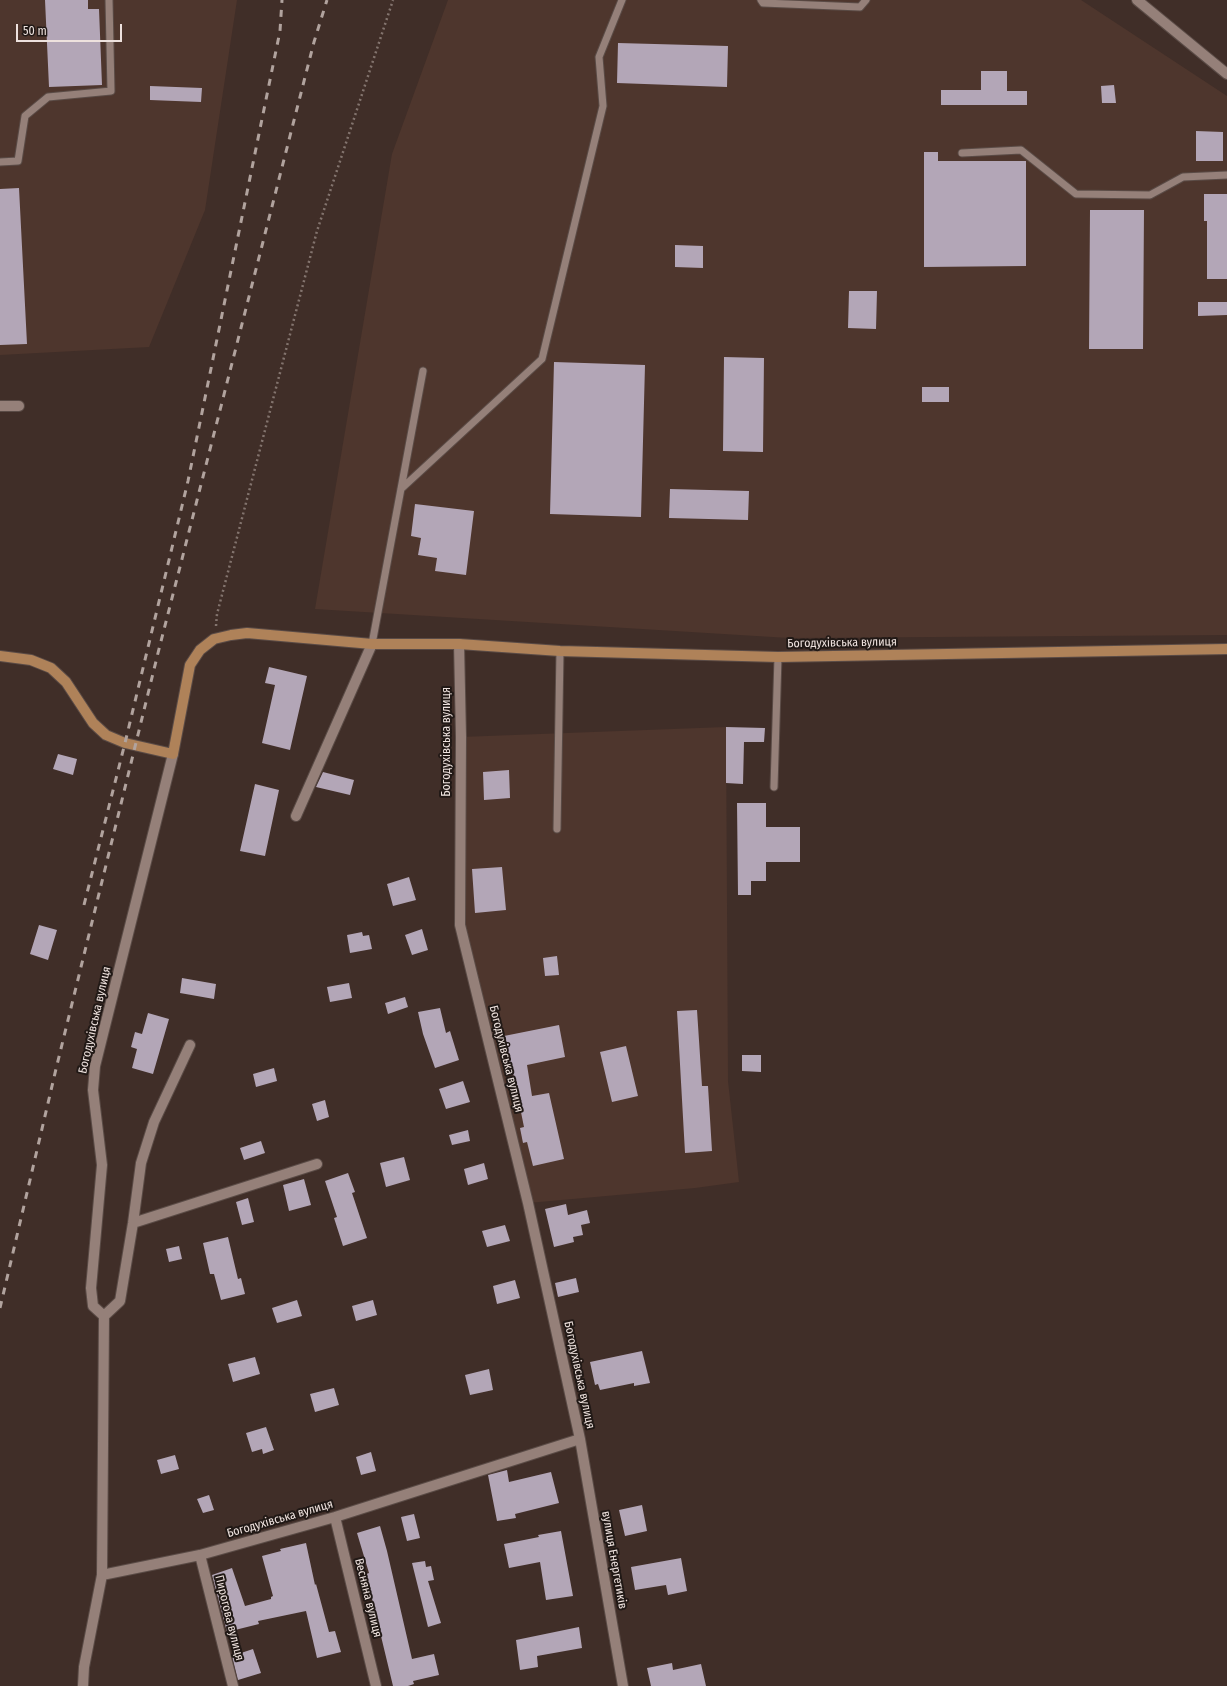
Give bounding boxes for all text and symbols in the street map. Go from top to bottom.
scale bar [18,16,124,42]
text: 50 m [23,24,47,38]
street label: Богодухівська вулиця [787,635,897,651]
street label: Богодухівська вулиця [440,687,454,797]
street label: Богодухівська вулиця [76,965,114,1075]
street label: Богодухівська вулиця [486,1004,526,1114]
street label: Богодухівська вулиця [561,1320,597,1430]
street label: Богодухівська вулиця [225,1497,335,1541]
street label: вулиця Енергетиків [598,1510,630,1610]
street label: Весняна вулиця [351,1557,385,1639]
street label: Пирогова вулиця [211,1574,247,1662]

